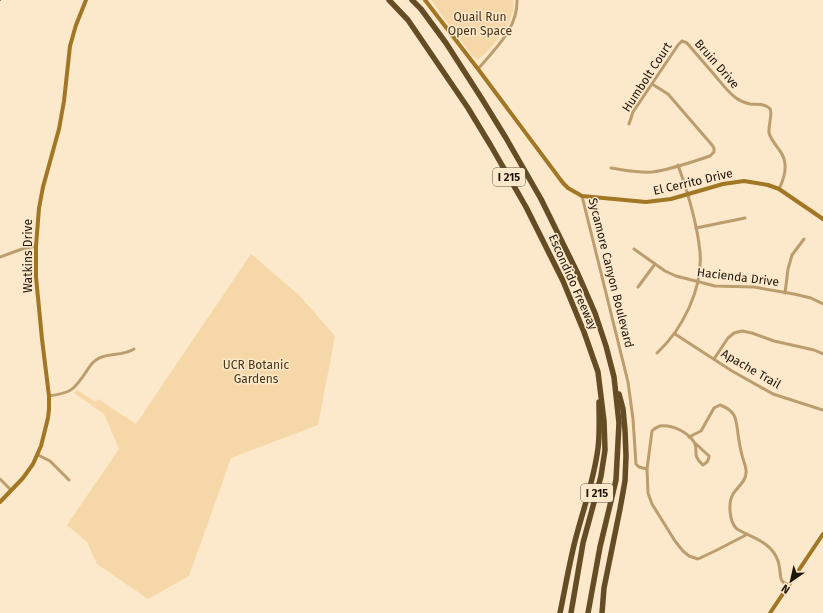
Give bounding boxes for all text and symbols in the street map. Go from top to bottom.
park label: Quail Run Open Space [448,10,512,38]
street label: Bruin Drive [692,37,742,91]
street label: Humbolt Court [619,39,675,114]
street label: El Cerrito Drive [652,166,734,198]
road number: I 215 [493,168,525,186]
street label: Sycamore Canyon Boulevard [586,197,636,349]
street label: Watkins Drive [21,219,35,293]
street label: Escondido Freeway [546,232,600,332]
street label: Hacienda Drive [696,265,780,289]
street label: Apache Trail [719,346,784,392]
park label: UCR Botanic Gardens [223,358,289,386]
road number: I 215 [581,484,613,502]
north arrow [771,561,811,601]
text: N [779,581,792,596]

